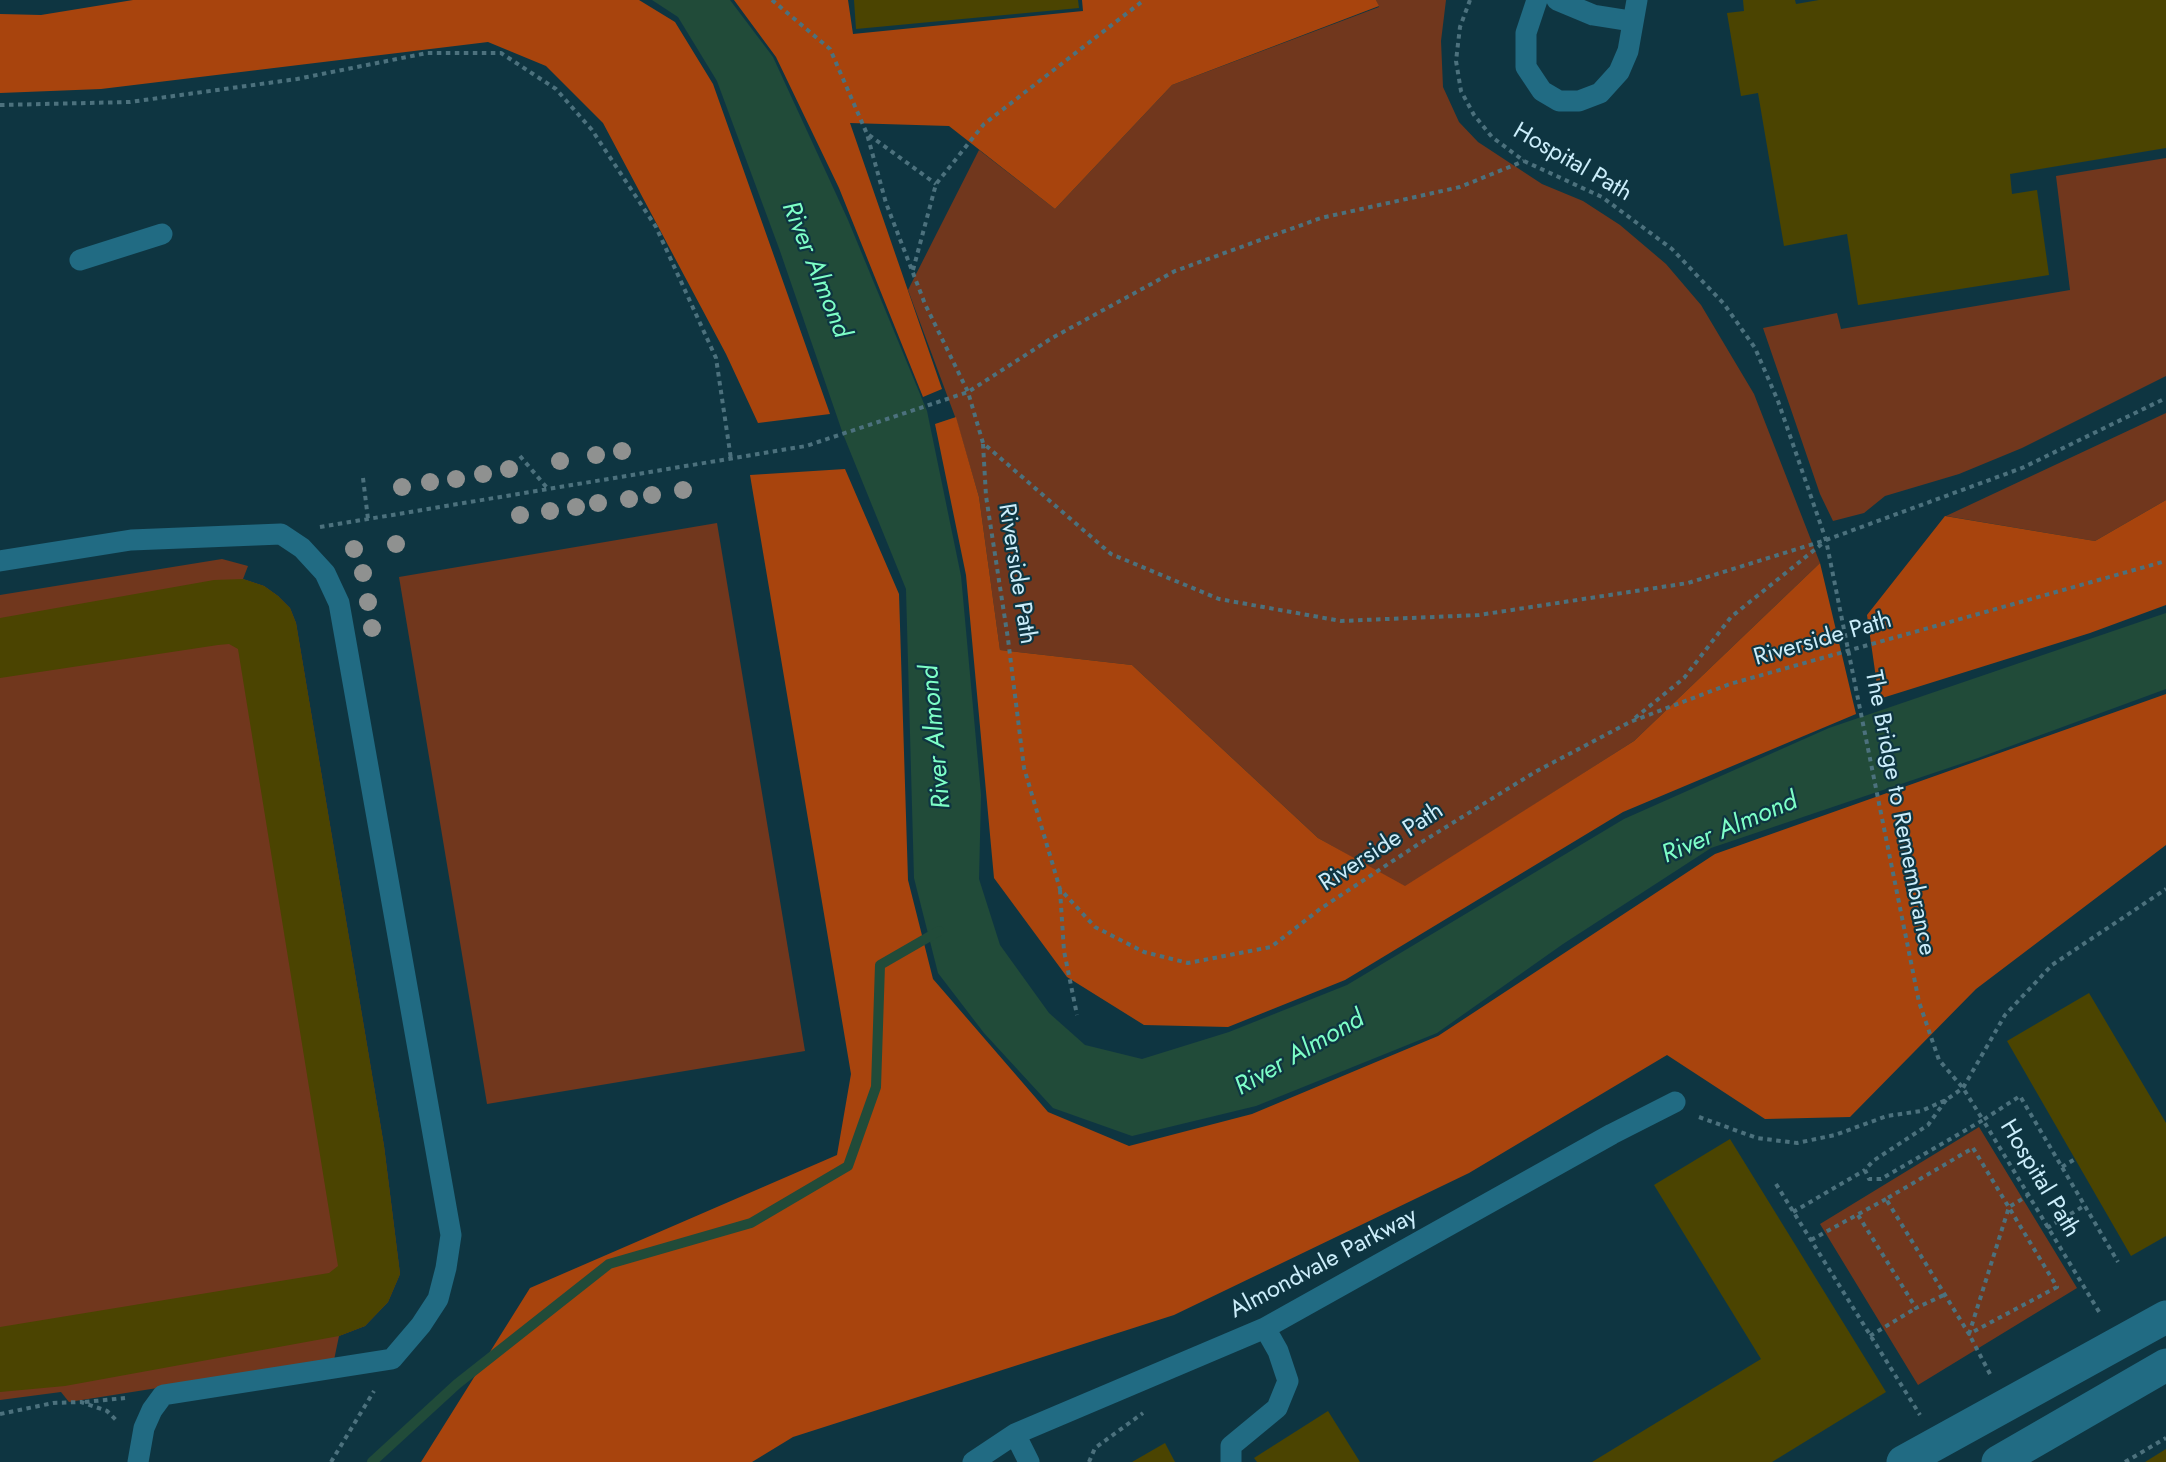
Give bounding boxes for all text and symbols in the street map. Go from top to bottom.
street label: Hospital Path [1508,117,1636,209]
water label: River Almond [773,197,857,343]
street label: Riverside Path [991,502,1041,646]
street label: Riverside Path [1751,607,1895,673]
water label: River Almond [915,664,959,810]
street label: The Bridge to Remembrance [1857,668,1941,958]
water label: River Almond [1657,786,1803,872]
street label: Riverside Path [1315,797,1449,899]
water label: River Almond [1230,1004,1370,1104]
street label: Hospital Path [1993,1115,2085,1243]
street label: Almondvale Parkway [1225,1202,1423,1326]

